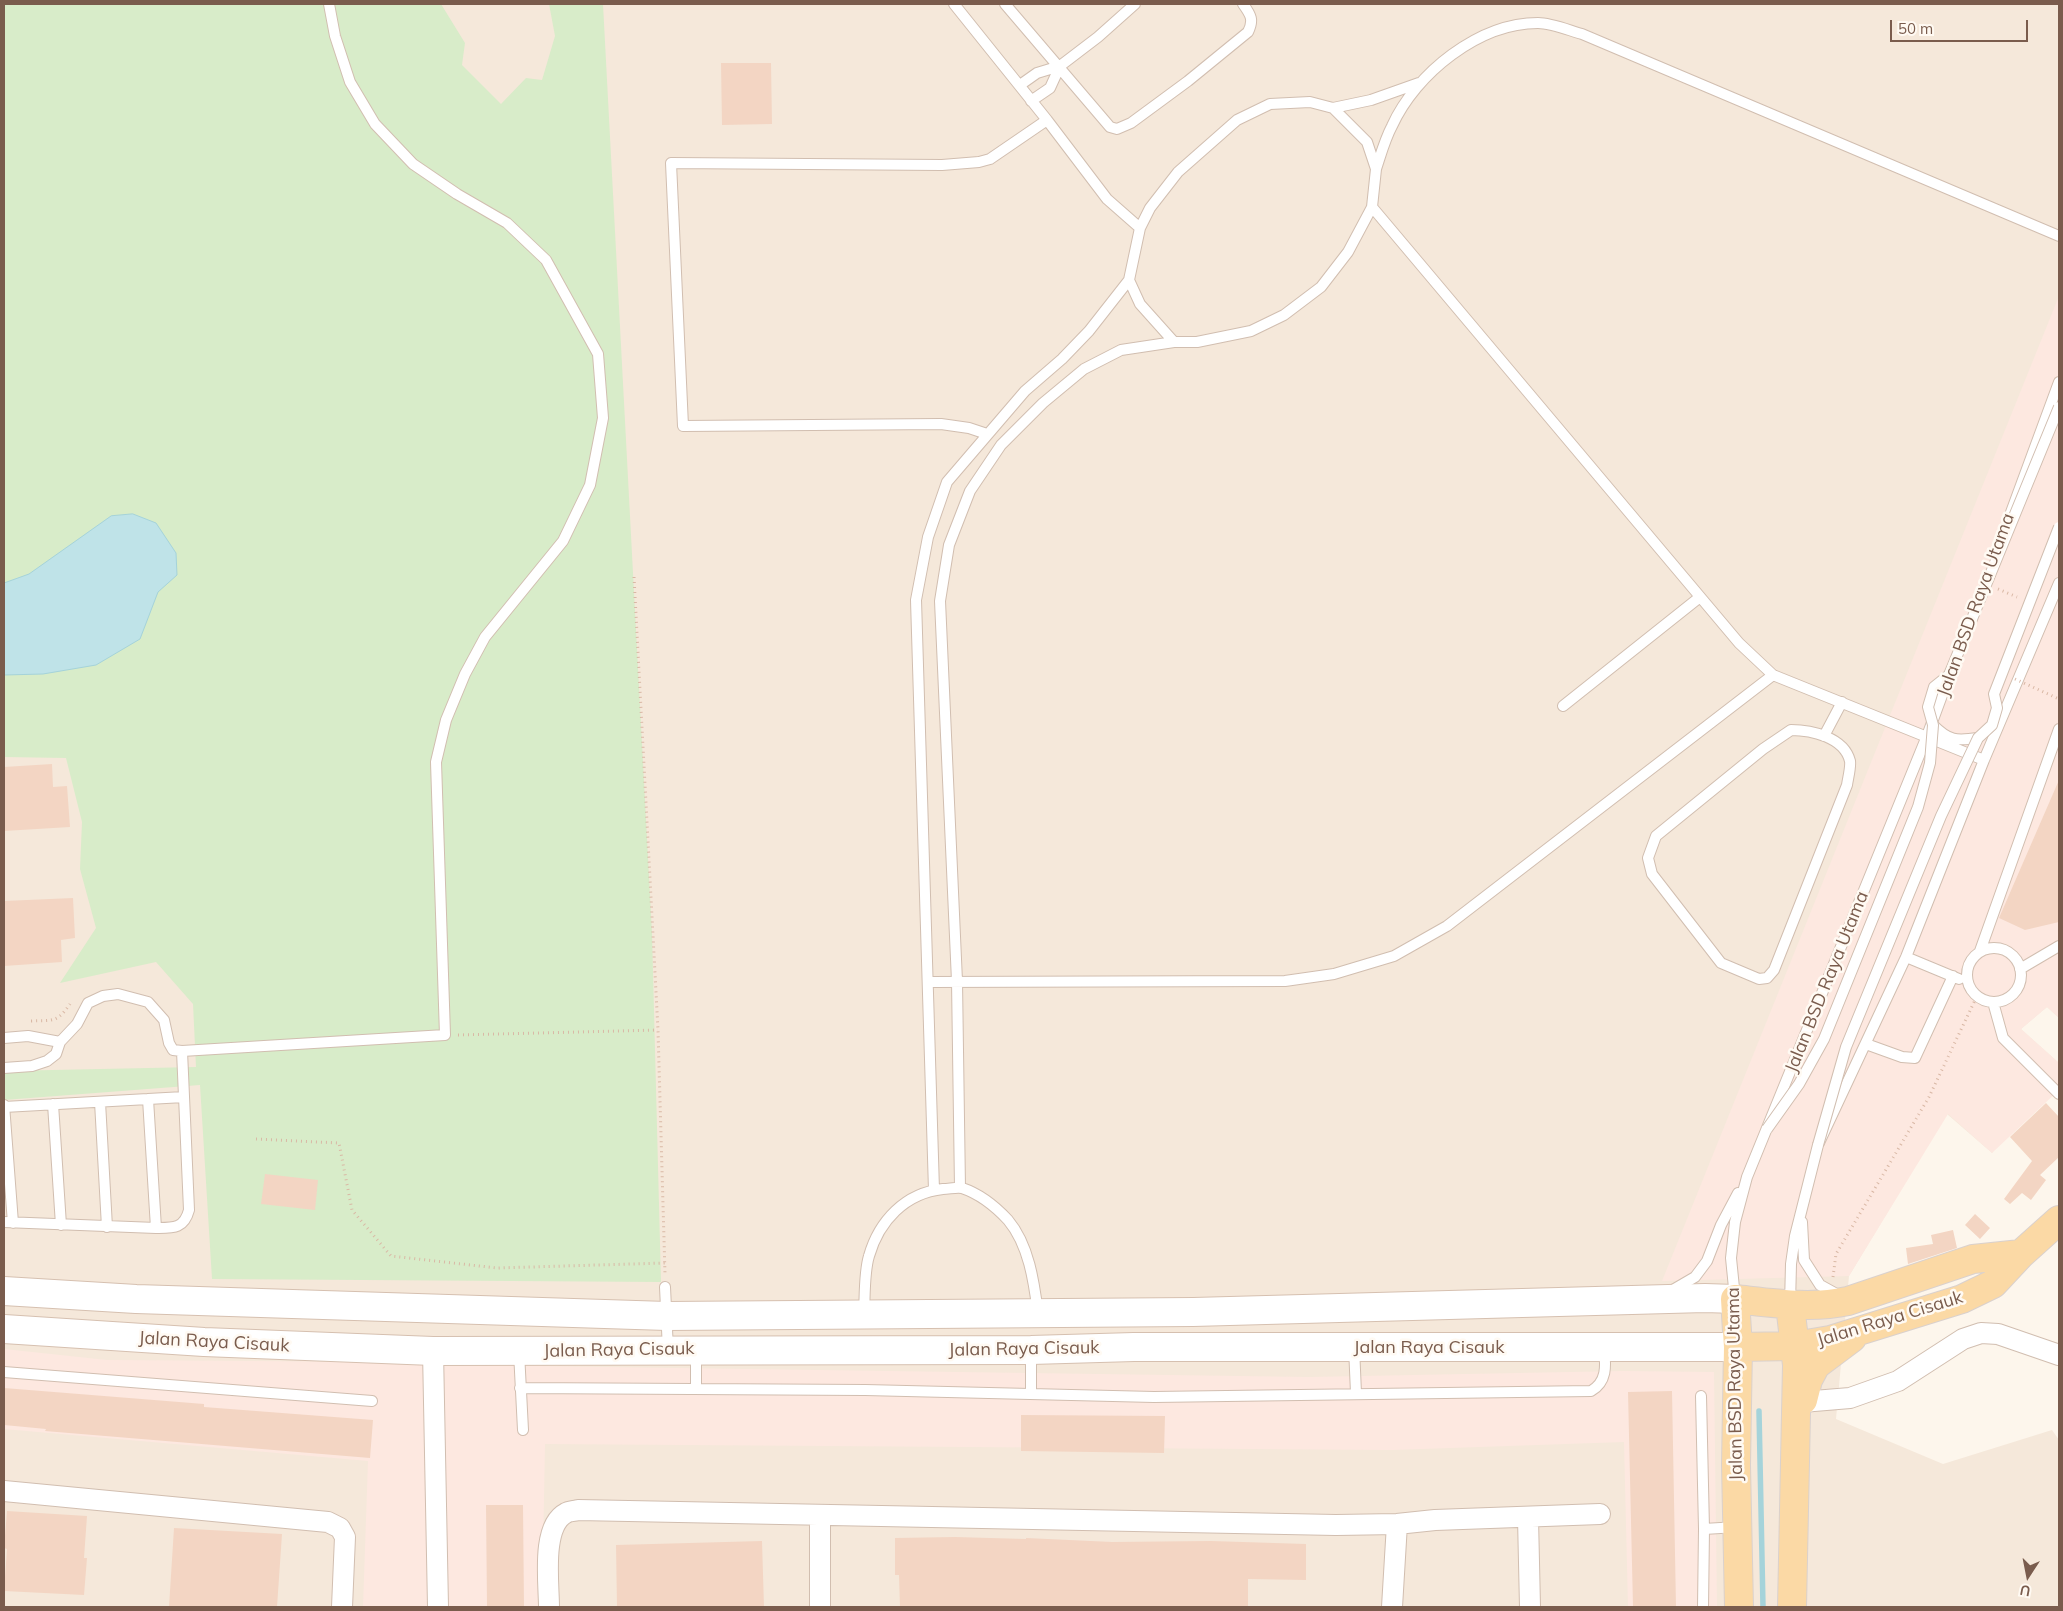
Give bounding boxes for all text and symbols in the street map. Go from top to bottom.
scale bar [1893,10,2030,42]
text: 50 m [1898,19,1933,38]
street label: Jalan BSD Raya Utama [1933,510,2019,700]
street label: Jalan BSD Raya Utama [1781,888,1873,1076]
street label: Jalan BSD Raya Utama [1723,1287,1747,1481]
street label: Jalan Raya Cisauk [1815,1287,1965,1351]
street label: Jalan Raya Cisauk [138,1327,290,1357]
street label: Jalan Raya Cisauk [948,1337,1100,1361]
street label: Jalan Raya Cisauk [1353,1337,1505,1359]
street label: Jalan Raya Cisauk [543,1338,695,1362]
north arrow [2003,1551,2053,1601]
text: U [2018,1581,2032,1601]

